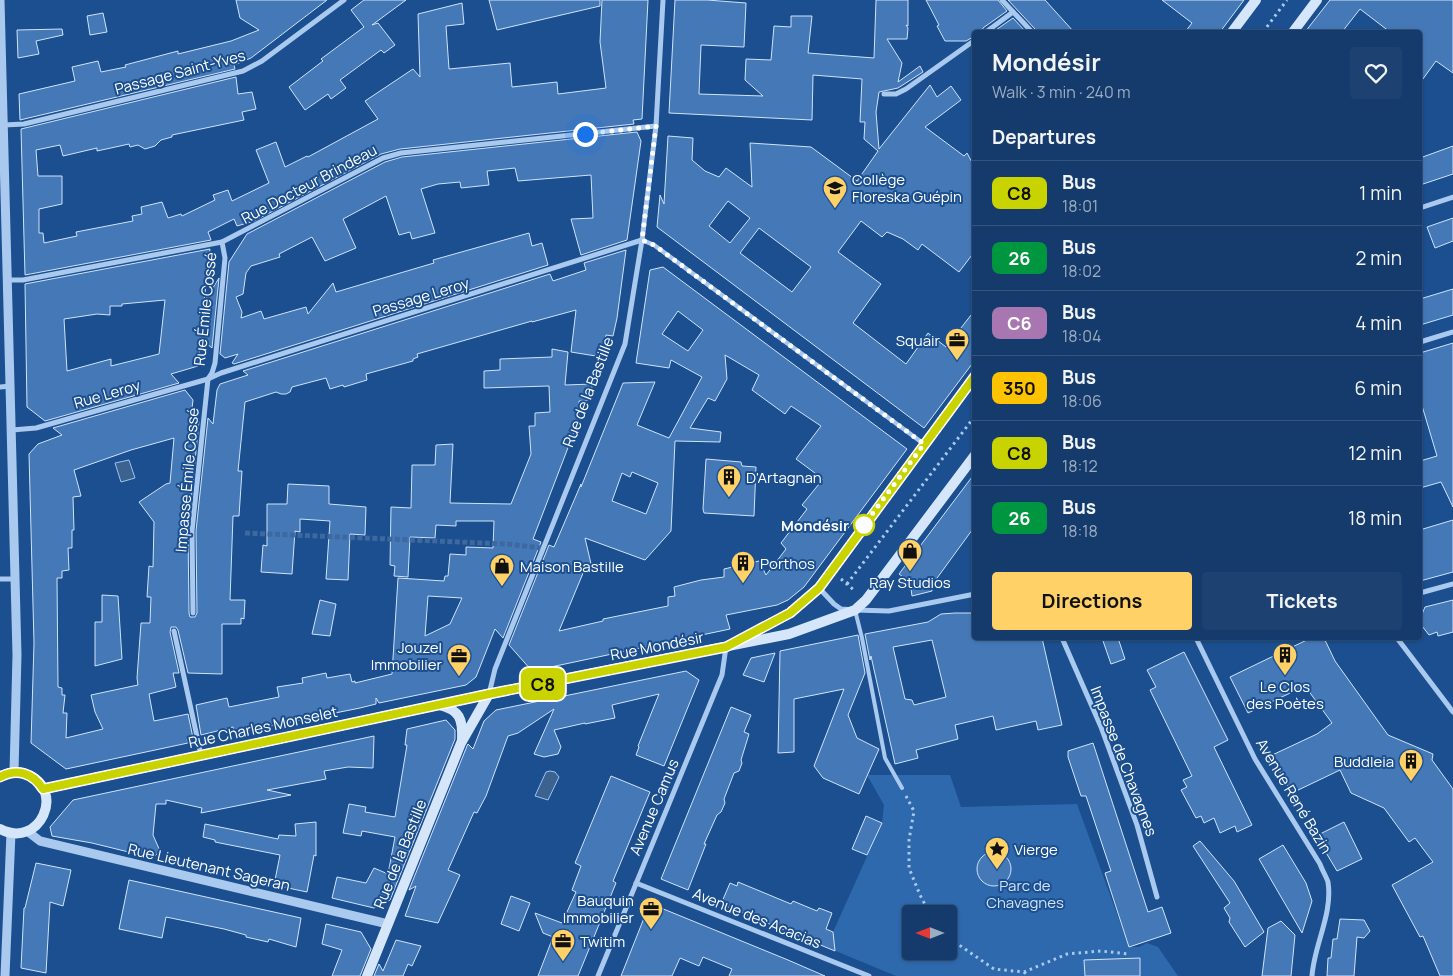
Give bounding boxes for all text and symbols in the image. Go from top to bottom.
street label: Passage Saint-Yves [112,44,248,100]
text: Mondésir [992,45,1101,78]
button: heart [1350,47,1402,99]
text: Walk · 3 min · 240 m [992,81,1130,103]
your location [573,122,598,147]
text: Departures [992,124,1096,150]
street label: Rue Docteur Brindeau [237,139,381,229]
place label: Collège Floreska Guépin [852,169,962,207]
text: Bus [1062,169,1096,195]
school or university icon: Collège Floreska Guépin [822,175,848,209]
text: 1 min [1359,180,1402,206]
text: C8 [1007,181,1032,205]
text: 18:01 [1062,195,1098,217]
text: Bus [1062,234,1096,260]
text: 2 min [1356,245,1402,271]
text: 26 [1009,246,1030,270]
street label: Rue Émile Cossé [189,251,221,367]
text: 18:02 [1062,260,1101,282]
street label: Passage Leroy [370,272,472,322]
text: Bus [1062,299,1096,325]
text: 4 min [1355,310,1402,336]
text: C6 [1007,311,1032,335]
text: 18:04 [1062,325,1102,347]
office icon: Squair [944,327,970,361]
place label: Squair [896,330,941,351]
street label: Rue de la Bastille [557,334,619,450]
text: Bus [1062,364,1096,390]
street label: Rue Leroy [71,374,143,414]
text: 6 min [1355,375,1402,401]
text: 350 [1003,376,1036,400]
text: 18:06 [1062,390,1102,412]
street label: Impasse Émile Cossé [170,407,204,553]
text: Bus [1062,429,1096,455]
text: 12 min [1348,440,1402,466]
text: C8 [1007,441,1032,465]
text: 18:12 [1062,455,1098,477]
building icon: D'Artagnan [716,464,742,498]
place label: D'Artagnan [746,467,822,488]
text: Bus [1062,494,1096,520]
text: 18 min [1348,505,1402,531]
text: 26 [1009,506,1030,530]
marker: Mondésir [853,514,875,536]
place label: Mondésir [781,515,849,536]
text: 18:18 [1062,520,1098,542]
shop icon: Ray Studios [897,538,923,572]
building icon: Porthos [730,550,756,584]
shop icon: Maison Bastille [489,553,515,587]
place label: Porthos [760,553,815,574]
place label: Maison Bastille [520,556,624,577]
place label: Ray Studios [869,572,951,593]
button: Directions [992,572,1192,630]
button: Tickets [1202,572,1402,630]
street label: Rue Mondésir [608,627,706,665]
place label: Jouzel Immobilier [371,637,443,675]
building icon: Le Clos des Poètes [1272,642,1298,676]
office icon: Jouzel Immobilier [446,643,472,677]
line badge: C8 [520,668,566,700]
text: C8 [531,672,555,696]
place label: Le Clos des Poètes [1246,676,1324,714]
street label: Impasse de Chavagnes [1086,683,1162,839]
street label: Rue Charles Monselet [186,701,340,753]
street label: Avenue René Bazin [1251,734,1337,858]
building icon: Buddleia [1398,748,1424,782]
place label: Buddleia [1334,751,1394,772]
street label: Avenue Camus [624,755,684,858]
street label: Rue de la Bastille [368,796,432,912]
place icon: Vierge [984,836,1010,870]
street label: Rue Lieutenant Sageran [126,838,292,896]
place label: Vierge [1014,839,1058,860]
park label: Parc de Chavagnes [986,875,1064,913]
street label: Avenue des Acacias [690,883,824,953]
place label: Bauquin Immobilier [563,890,635,928]
office icon: Bauquin Immobilier [638,896,664,930]
north arrow [902,905,958,960]
map controls [902,905,957,960]
office icon: Twitim [550,928,576,962]
place label: Twitim [580,931,625,952]

